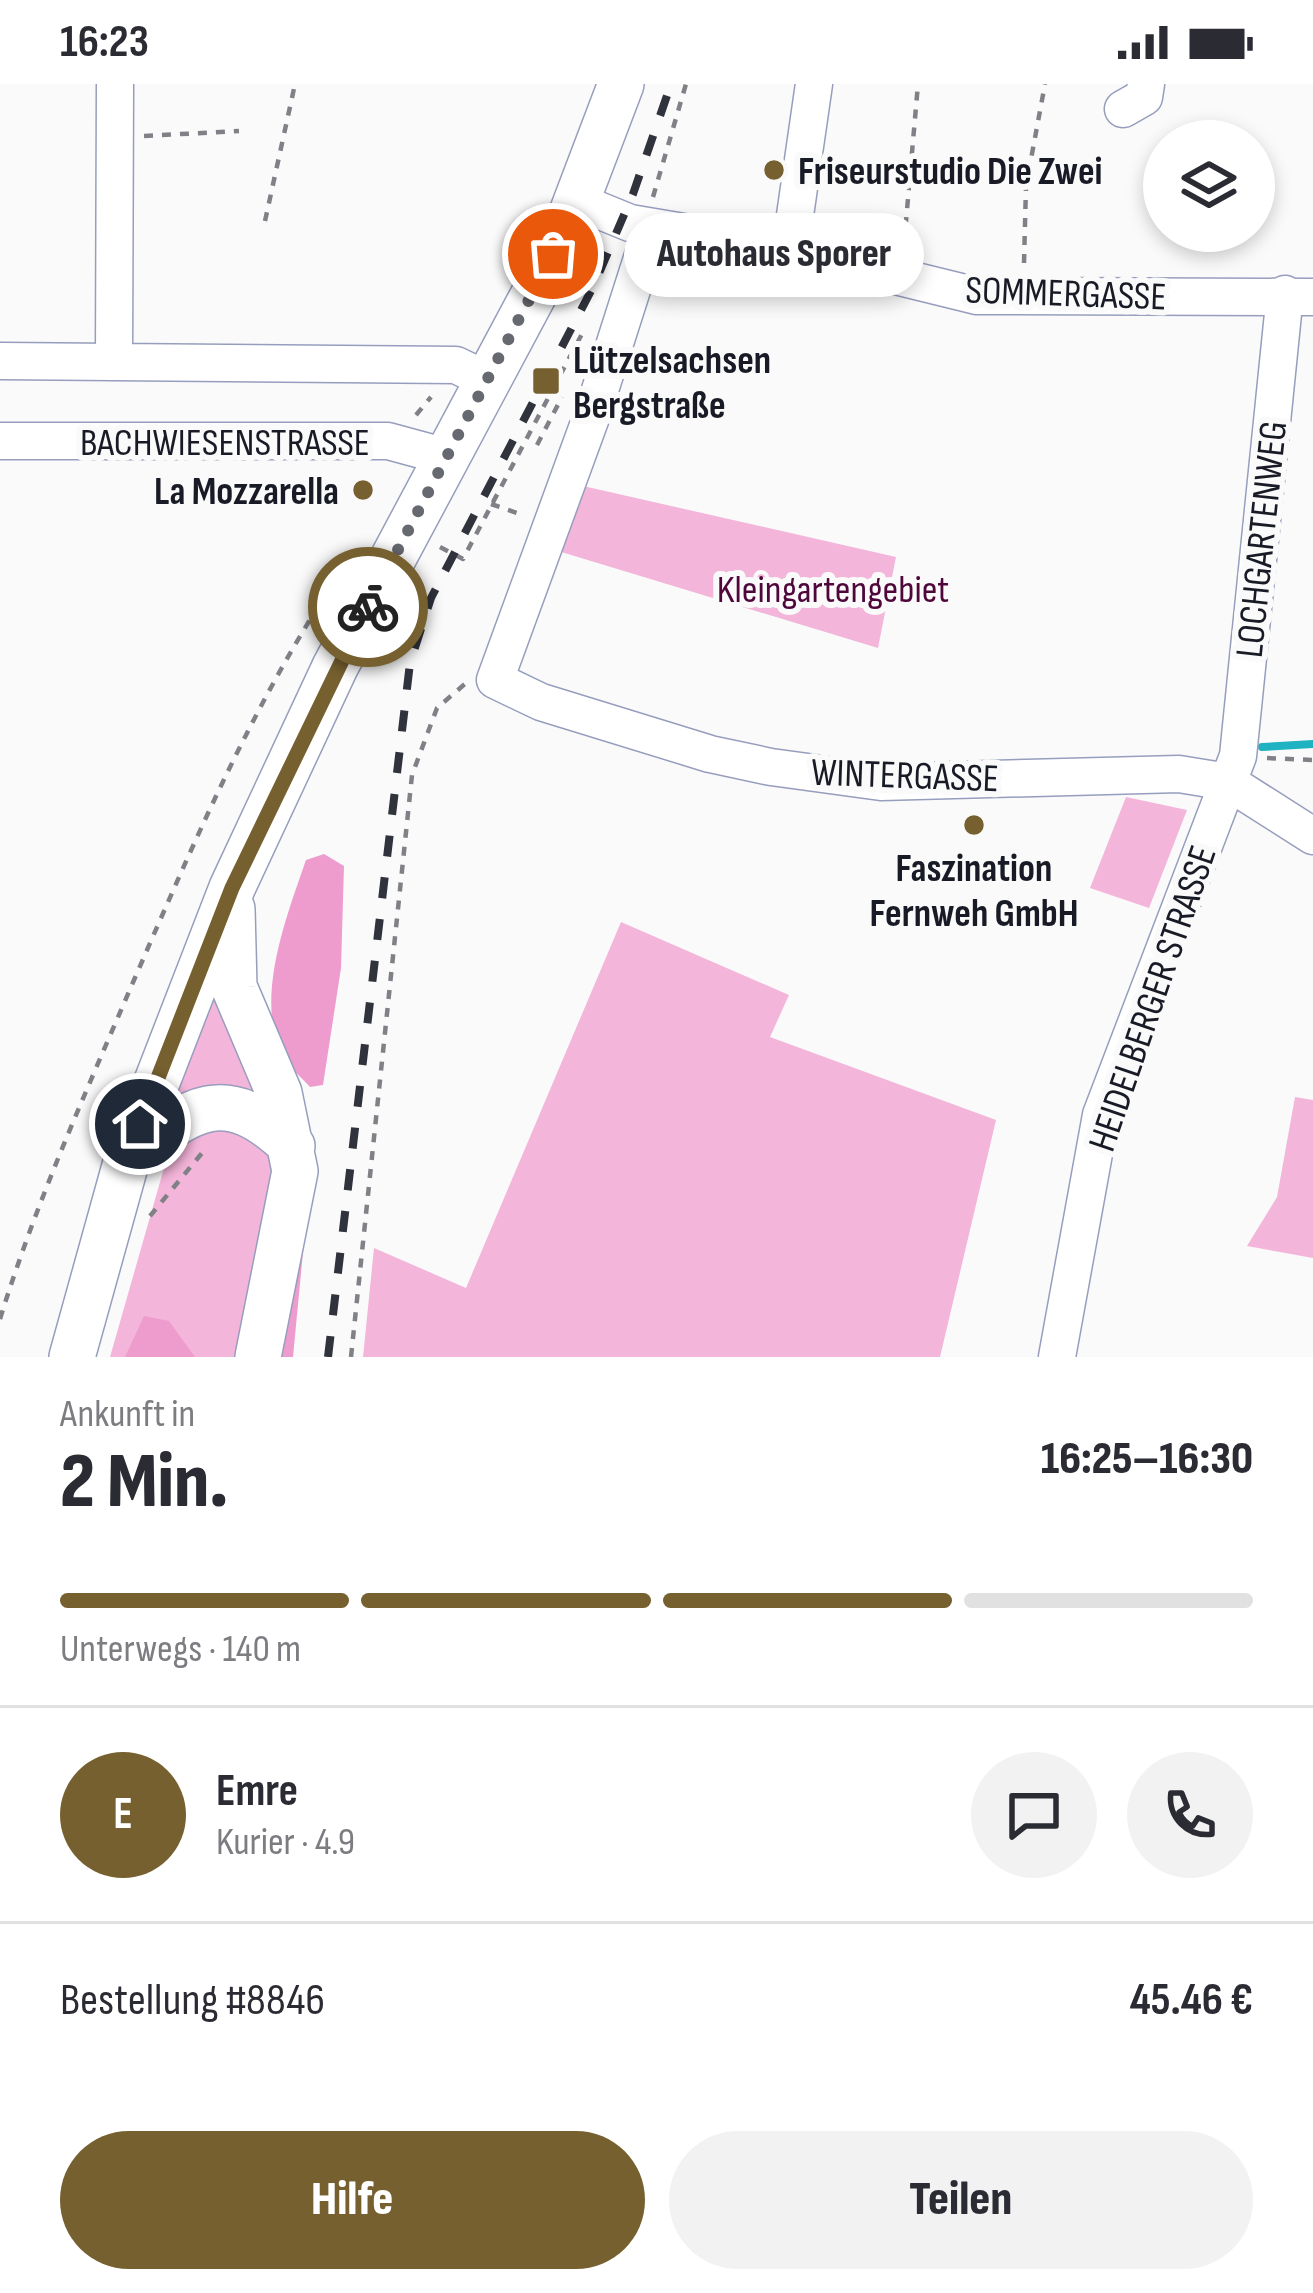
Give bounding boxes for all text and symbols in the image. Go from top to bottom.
text: 16:23 [60,15,149,70]
map controls [1143,120,1275,252]
button: layers [1143,120,1275,252]
place label: Friseurstudio Die Zwei [798,149,1102,196]
marker: Friseurstudio Die Zwei [761,157,787,183]
pin [502,203,604,305]
callout: Autohaus Sporer [625,212,925,296]
icon: bag [520,221,586,287]
text: Autohaus Sporer [657,231,891,278]
street label: SOMMERGASSE [965,268,1167,321]
place label: Lützelsachsen Bergstraße [573,338,771,430]
marker: Lützelsachsen Bergstraße [530,365,562,397]
street label: LOCHGARTENWEG [1227,419,1298,660]
street label: BACHWIESENSTRASSE [80,420,370,467]
place label: La Mozzarella [154,469,339,516]
marker: La Mozzarella [350,477,376,503]
courier [308,547,428,667]
park label: Kleingartengebiet [717,567,949,614]
icon: bike [335,574,401,640]
street label: WINTERGASSE [810,750,1000,803]
marker: Faszination Fernweh GmbH [961,812,987,838]
street label: HEIDELBERGER STRASSE [1079,840,1228,1158]
place label: Faszination Fernweh GmbH [870,846,1078,938]
pin [89,1073,191,1175]
icon: home [107,1091,173,1157]
text: Ankunft in [60,1391,195,1438]
text: 16:25–16:30 [1041,1432,1253,1487]
text: 2 Min. [60,1436,229,1529]
text: Unterwegs · 140 m [60,1626,301,1673]
button: chat [971,1752,1097,1878]
button: phone [1127,1752,1253,1878]
text: Emre [216,1764,298,1819]
text: E [113,1787,133,1842]
text: Kurier · 4.9 [216,1819,355,1866]
text: Bestellung #8846 [60,1973,325,2028]
text: 45.46 € [1130,1973,1253,2028]
button: Hilfe [60,2131,645,2269]
button: Teilen [669,2131,1253,2269]

